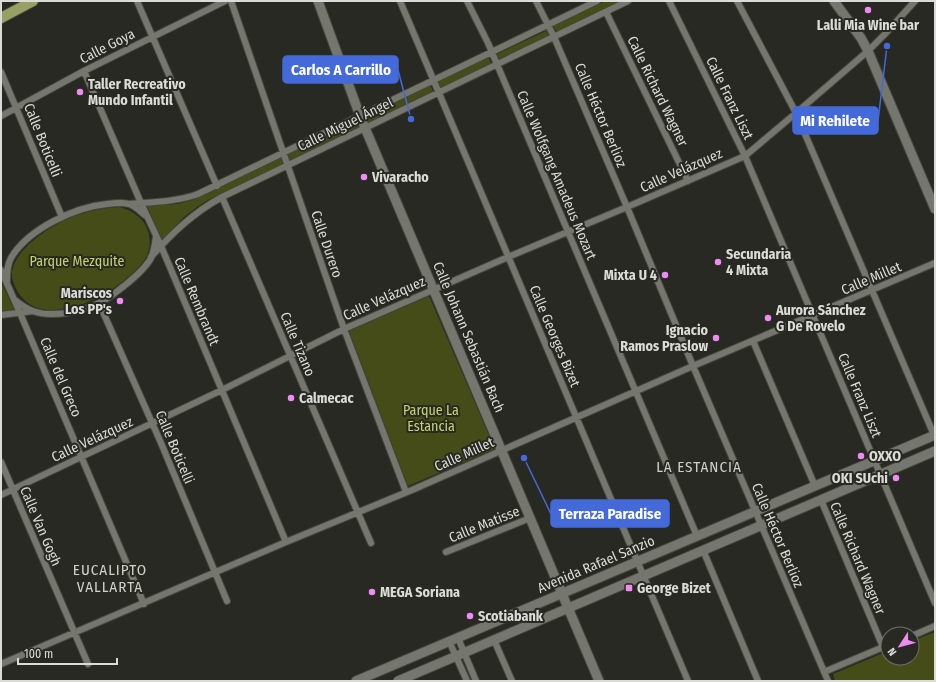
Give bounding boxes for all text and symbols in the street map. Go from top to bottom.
marker: Lalli Mia Wine bar [863,5,873,15]
place label: Lalli Mia Wine bar [817,17,920,34]
street label: Calle Goya [77,25,138,68]
street label: Calle Richard Wagner [624,33,692,149]
street label: Calle Franz Liszt [702,54,757,143]
callout: Carlos A Carrillo [283,56,398,83]
street label: Calle Héctor Berlioz [571,60,630,170]
text: Carlos A Carrillo [291,61,391,79]
place label: Taller Recreativo Mundo Infantil [88,76,186,109]
marker: Taller Recreativo Mundo Infantil [75,87,85,97]
street label: Calle Wolfgang Amadeus Mozart [513,88,600,263]
street label: Calle Miguel Ángel [294,93,396,155]
street label: Calle Boticelli [20,101,65,179]
callout: Mi Rehilete [793,107,878,134]
text: Mi Rehilete [800,112,870,130]
street label: Calle Velázquez [638,145,725,196]
place label: Vivaracho [371,169,429,186]
marker: Vivaracho [359,172,369,182]
street label: Calle Durero [307,208,346,280]
place label: Secundaria 4 Mixta [726,246,791,279]
park label: Parque Mezquite [30,253,124,270]
street label: Calle Rembrandt [170,254,223,348]
marker: Secundaria 4 Mixta [713,257,723,267]
street label: Calle Millet [839,258,904,299]
street label: Calle Johann Sebastián Bach [429,259,508,415]
place label: Mixta U 4 [604,267,657,284]
marker: Mixta U 4 [660,270,670,280]
street label: Calle Velázquez [341,273,428,324]
street label: Calle Georges Bizet [525,283,584,390]
place label: Mariscos Los PP's [61,285,112,318]
marker: Mariscos Los PP's [115,296,125,306]
place label: Aurora Sánchez G De Rovelo [775,302,866,335]
street label: Calle Tizano [276,309,319,379]
marker: Aurora Sánchez G De Rovelo [763,313,773,323]
place label: Ignacio Ramos Praslow [620,322,709,355]
marker: Ignacio Ramos Praslow [711,333,721,343]
street label: Calle del Greco [36,335,85,420]
street label: Calle Franz Liszt [834,350,885,440]
place label: Calmecac [299,390,355,407]
marker: Calmecac [286,393,296,403]
park label: Parque La Estancia [403,402,459,435]
street label: Calle Boticelli [151,408,198,486]
street label: Calle Velázquez [49,413,136,466]
street label: Calle Millet [432,434,497,475]
place label: OXXO [869,448,901,465]
marker: OXXO [856,451,866,461]
district label: LA ESTANCIA [656,458,742,476]
place label: OKI SUchi [832,470,888,487]
marker: OKI SUchi [891,473,901,483]
street label: Calle Héctor Berlioz [748,480,807,590]
street label: Calle Van Gogh [16,484,65,568]
street label: Calle Richard Wagner [826,499,889,617]
callout: Terraza Paradise [551,500,669,527]
street label: Calle Matisse [446,503,522,546]
text: Terraza Paradise [559,505,662,523]
street label: Avenida Rafael Sanzio [535,532,657,597]
district label: EUCALIPTO VALLARTA [73,561,147,596]
place label: George Bizet [637,580,712,597]
marker: George Bizet [624,583,634,593]
place label: MEGA Soriana [380,584,460,601]
marker: MEGA Soriana [367,587,377,597]
place label: Scotiabank [478,608,544,625]
marker: Scotiabank [465,611,475,621]
north arrow [880,626,920,666]
scale bar [18,640,117,666]
text: N [885,645,900,658]
text: 100 m [24,647,53,661]

